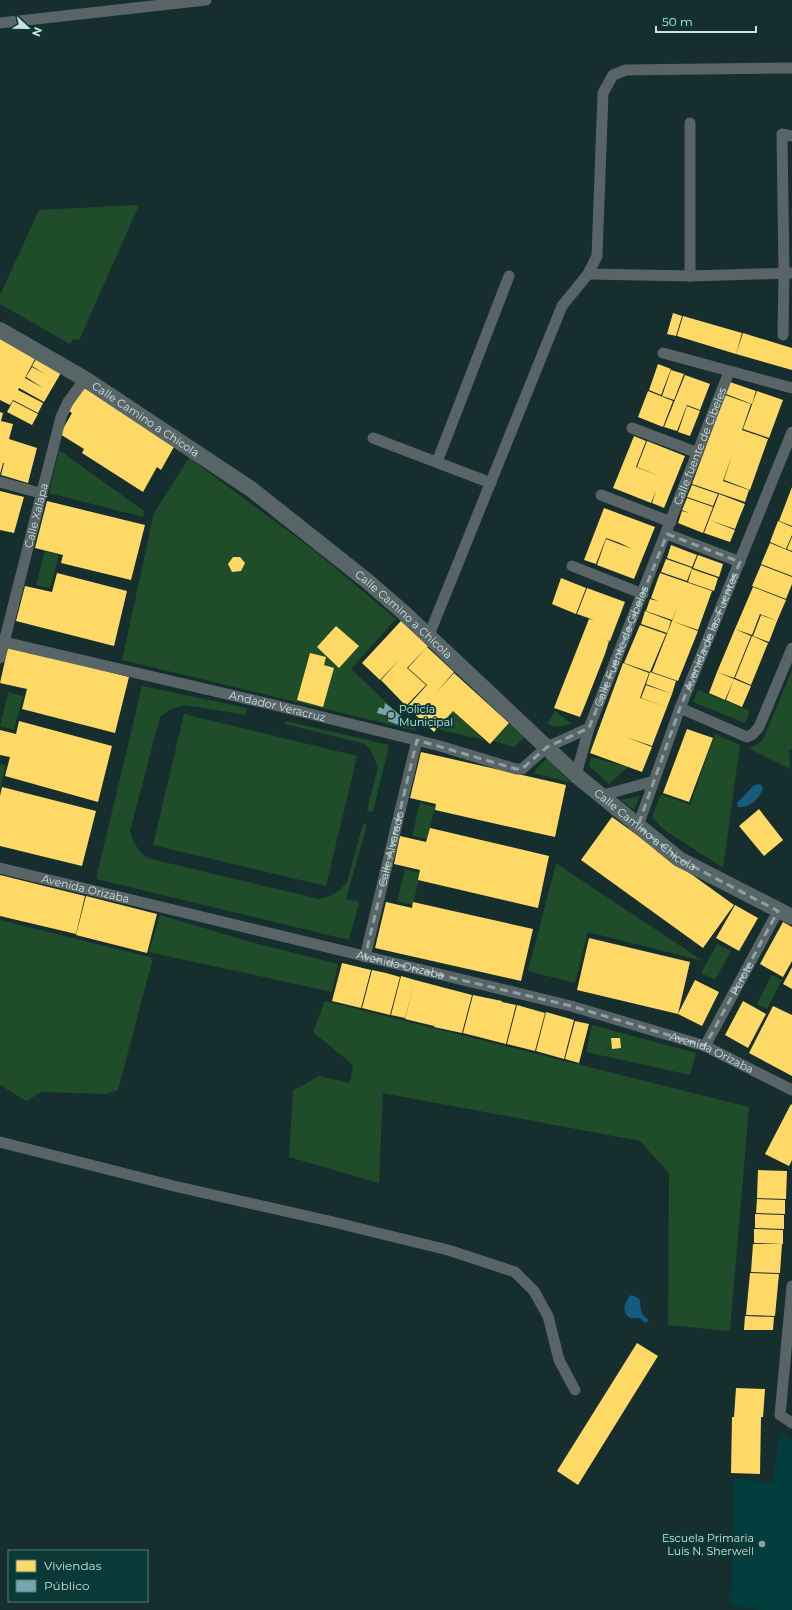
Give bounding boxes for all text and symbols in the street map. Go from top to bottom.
north arrow [8,8,48,48]
scale bar [656,8,756,34]
text: 50 m [662,14,693,29]
text: N [29,25,45,38]
street label: Calle Camino a Chicola [89,379,202,460]
street label: Calle fuente de Cibeles [670,385,730,507]
street label: Calle Xalapa [21,481,51,550]
street label: Calle Camino a Chicola [352,567,455,662]
street label: Avenida de las Fuentes [681,570,742,693]
street label: Calle Fuente de Cibeles [591,583,651,709]
street label: Andador Veracruz [228,688,328,725]
place label: Policía Municipal [399,702,453,729]
marker: Policía Municipal [386,710,396,720]
street label: Calle Camino a Chicola [591,786,699,874]
street label: Calle Alvarado [375,810,407,888]
street label: Avenida Orizaba [40,871,131,906]
street label: Avenida Orizaba [355,947,446,982]
street label: Perote [727,959,757,998]
street label: Avenida Orizaba [668,1029,756,1076]
place label: Escuela Primaria Luis N. Sherwell [662,1531,754,1558]
marker: Escuela Primaria Luis N. Sherwell [757,1539,767,1549]
legend [8,1550,148,1602]
text: Viviendas [44,1558,102,1573]
text: Público [44,1578,89,1593]

